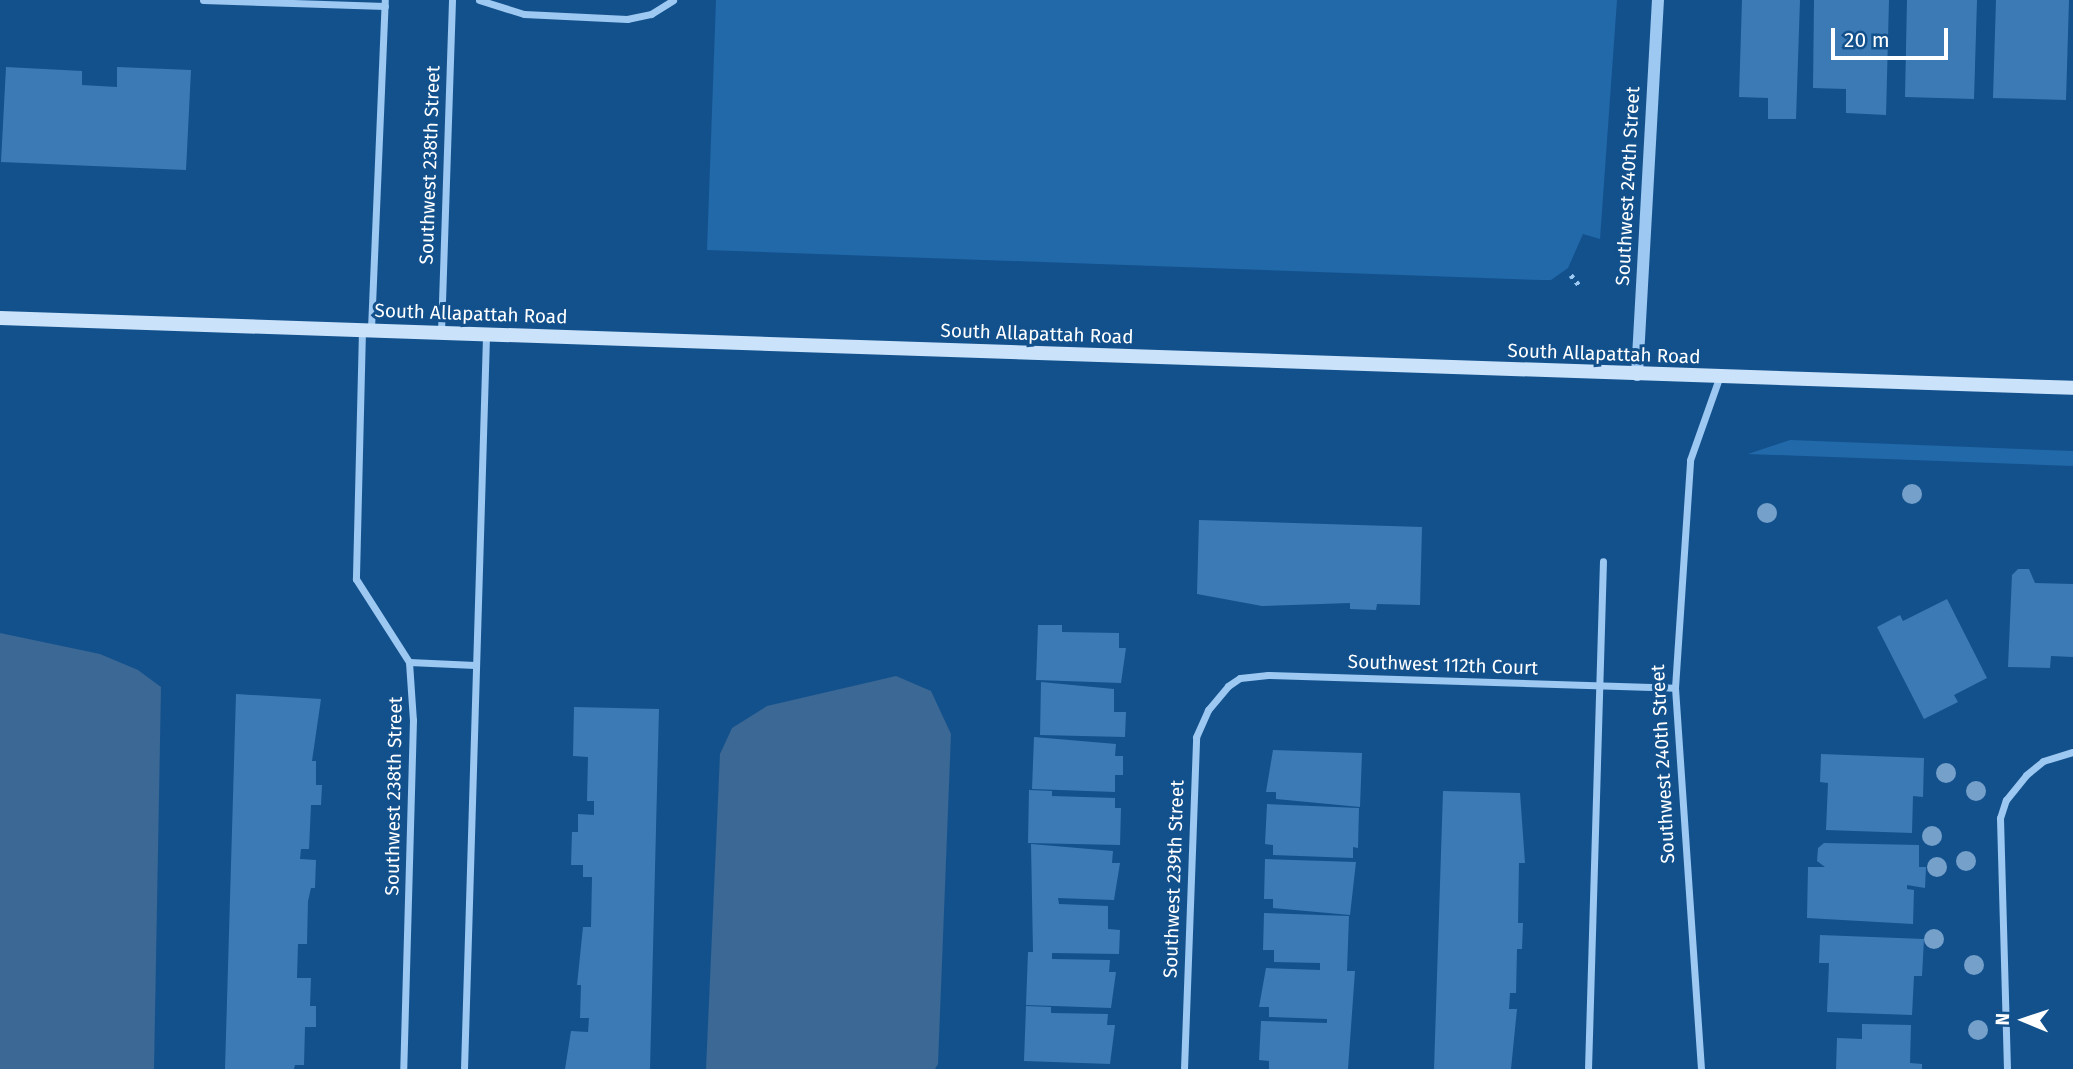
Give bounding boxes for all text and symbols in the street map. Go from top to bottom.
scale bar [1835,14,1952,58]
text: 20 m [1844,27,1890,53]
street label: Southwest 238th Street [415,65,445,265]
street label: Southwest 240th Street [1611,86,1645,286]
street label: South Allapattah Road [374,299,568,329]
street label: South Allapattah Road [940,319,1134,349]
street label: South Allapattah Road [1507,339,1701,369]
street label: Southwest 112th Court [1347,650,1539,680]
street label: Southwest 240th Street [1646,664,1680,864]
street label: Southwest 238th Street [381,696,407,896]
street label: Southwest 239th Street [1159,779,1189,979]
north arrow [1989,985,2059,1055]
text: N [1991,1013,2014,1026]

